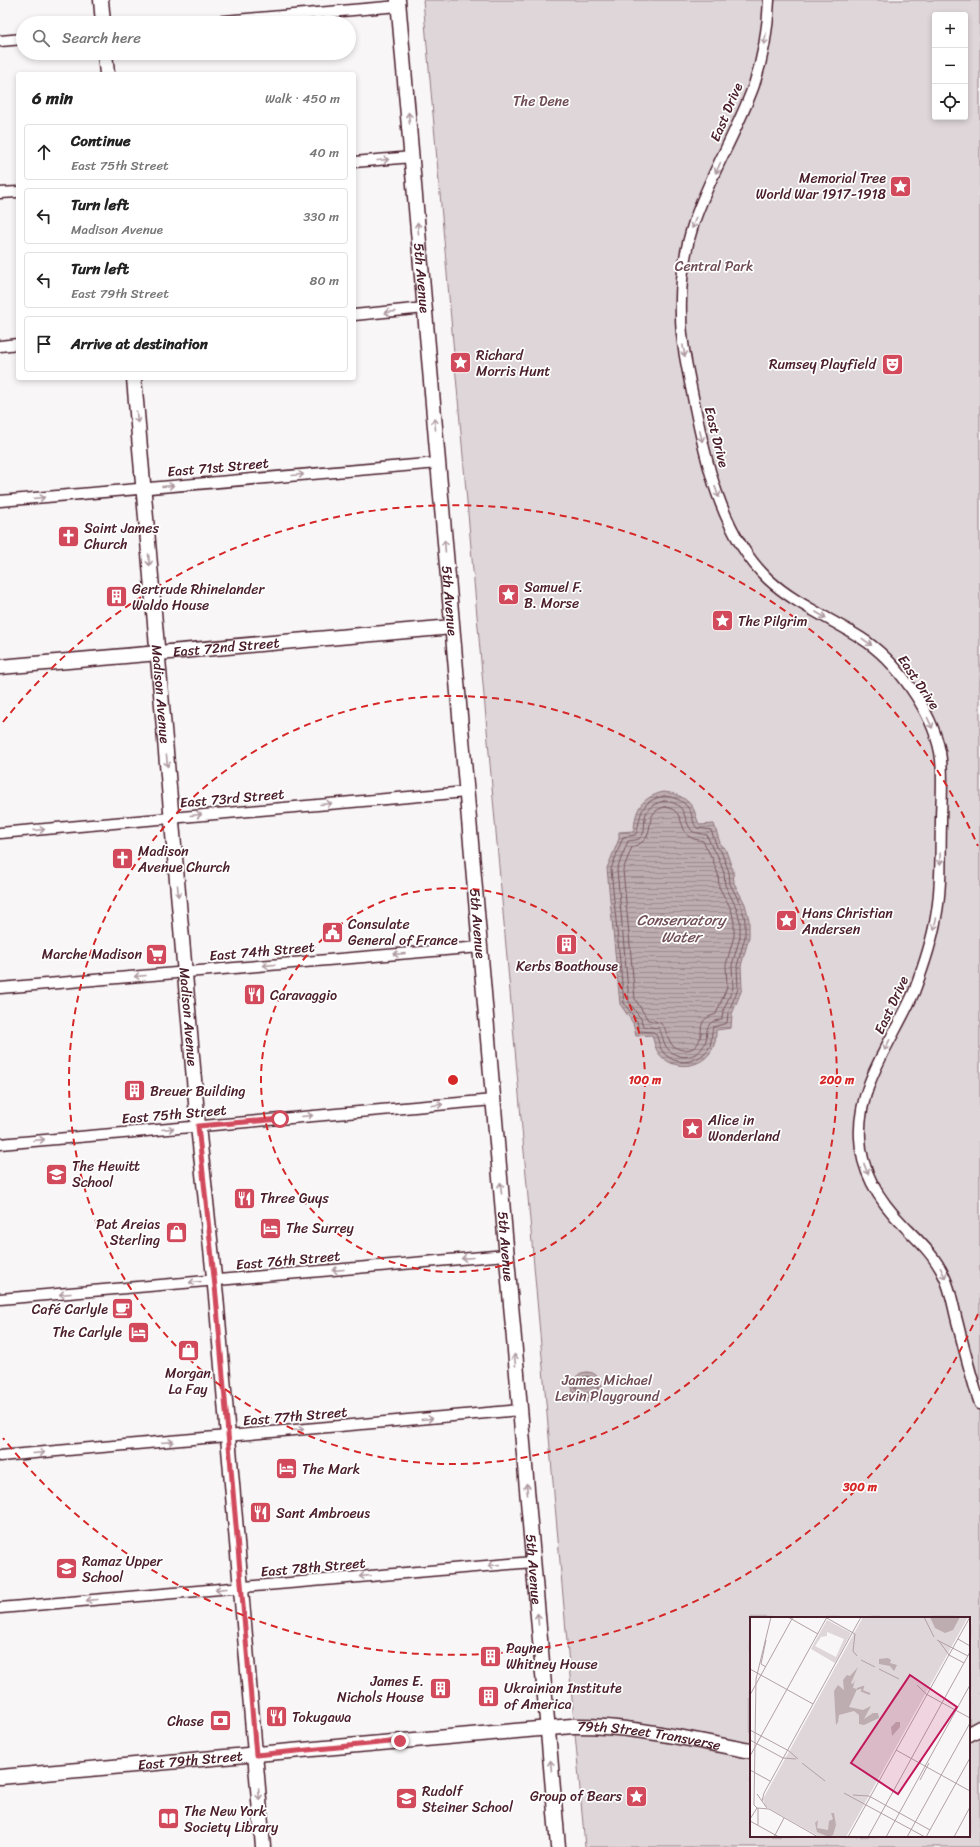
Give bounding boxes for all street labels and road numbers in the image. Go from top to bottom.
street label: East Drive [703,78,750,146]
street label: 5th Avenue [406,242,437,314]
street label: East Drive [697,404,736,471]
street label: East 71st Street [166,451,270,484]
street label: 5th Avenue [434,565,465,637]
street label: East 72nd Street [172,630,281,665]
street label: Madison Avenue [144,643,177,745]
street label: East Drive [891,649,946,715]
street label: East 73rd Street [179,781,285,816]
street label: 5th Avenue [462,887,493,960]
street label: East 74th Street [208,934,316,969]
street label: Madison Avenue [171,966,205,1067]
street label: East Drive [867,972,916,1039]
street label: East 75th Street [120,1097,228,1132]
street label: 5th Avenue [490,1210,521,1283]
street label: East 76th Street [235,1243,341,1278]
street label: East 77th Street [242,1399,348,1434]
street label: 5th Avenue [518,1533,549,1606]
street label: East 78th Street [260,1550,367,1585]
street label: 79th Street Transverse [577,1714,723,1758]
street label: East 79th Street [137,1743,244,1778]

